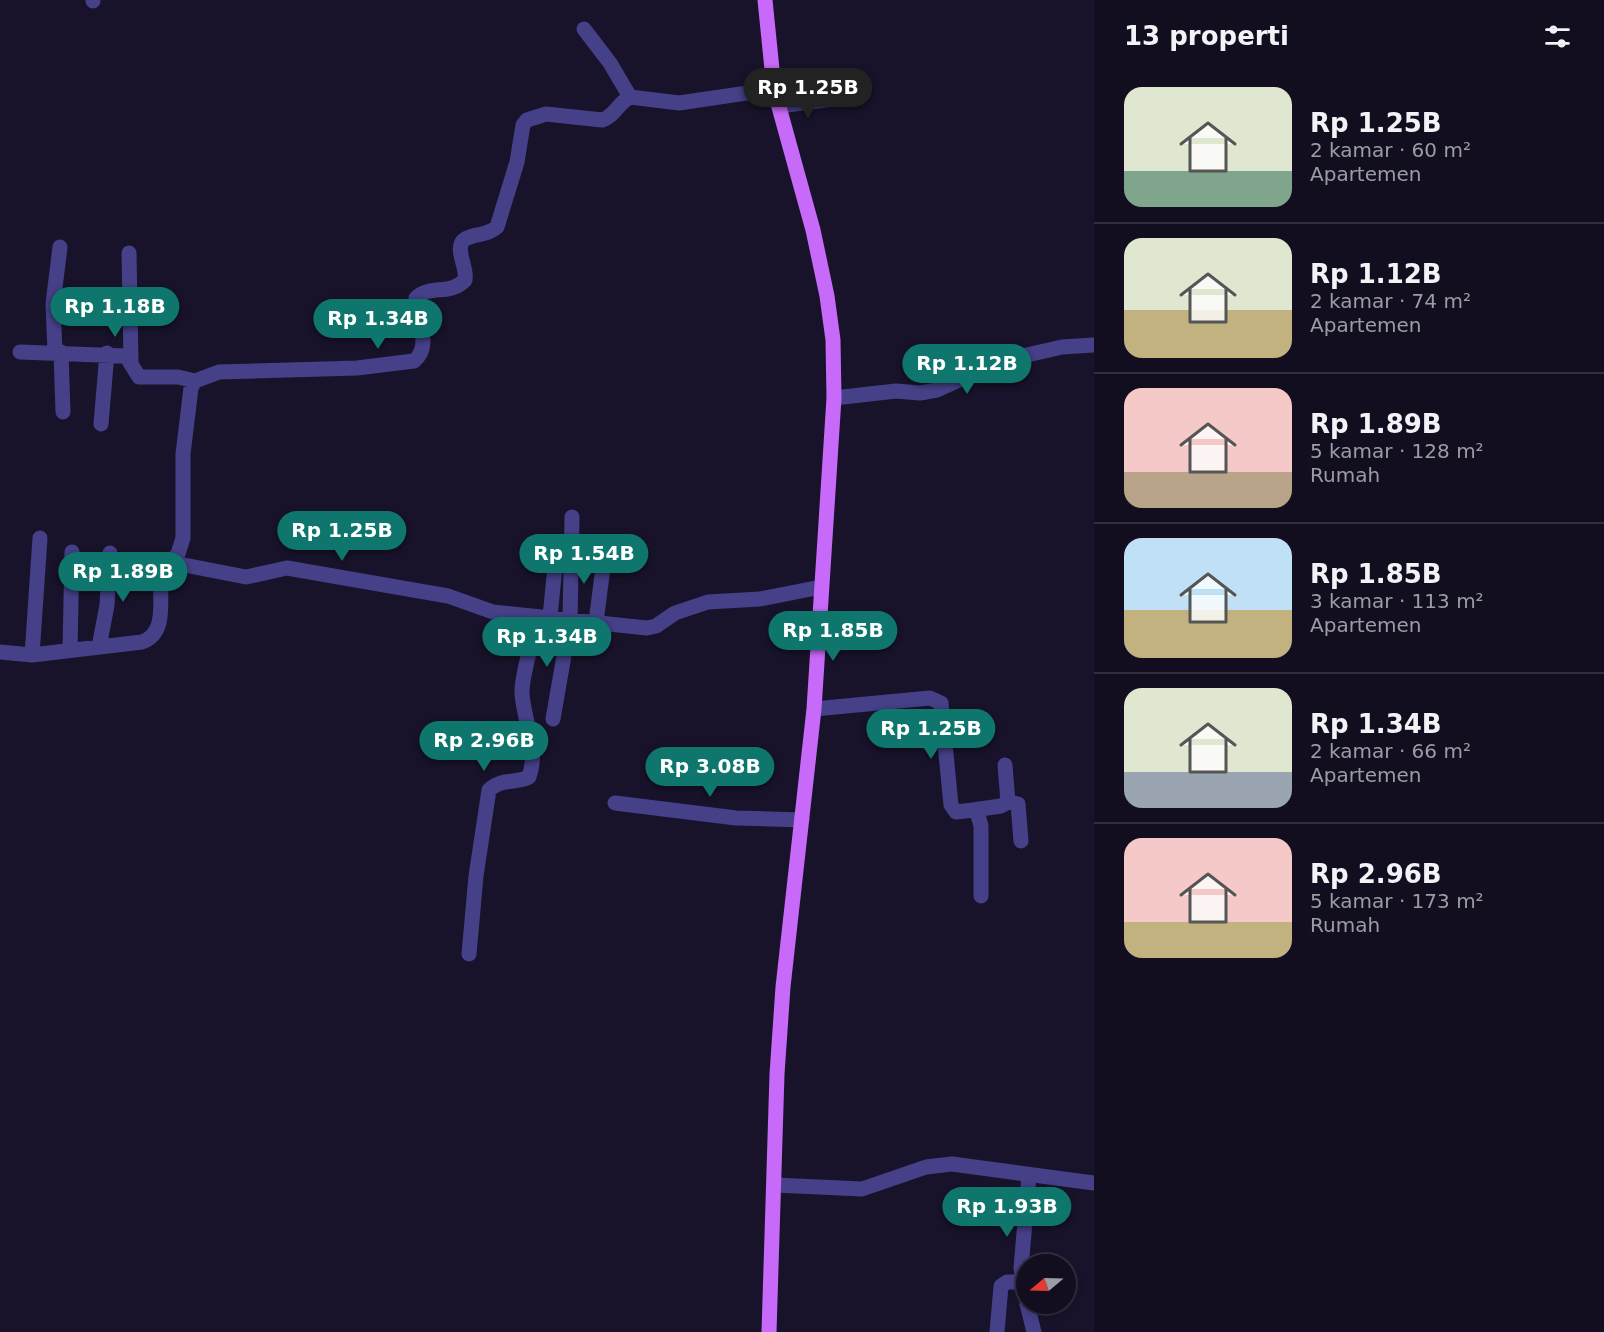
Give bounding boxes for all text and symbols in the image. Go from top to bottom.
icon: filters [1541,20,1574,53]
text: 13 properti [1124,21,1289,51]
pin: Rp 1.25B [746,68,870,119]
text: Rp 1.25B [757,75,859,99]
text: Rp 1.25B [1310,108,1442,138]
icon: home [1172,111,1244,183]
text: 2 kamar · 60 m² [1310,138,1471,162]
text: Apartemen [1310,162,1421,186]
text: Rp 1.12B [1310,259,1442,289]
icon: home [1172,262,1244,334]
pin: Rp 1.18B [53,287,177,338]
text: 2 kamar · 74 m² [1310,289,1471,313]
text: Rp 1.18B [64,294,166,318]
pin: Rp 1.34B [316,299,440,350]
text: Rp 1.34B [327,306,429,330]
text: Apartemen [1310,313,1421,337]
pin: Rp 1.12B [905,344,1029,395]
text: Rp 1.12B [916,351,1018,375]
text: Rp 1.89B [1310,409,1442,439]
icon: home [1172,412,1244,484]
text: 5 kamar · 128 m² [1310,439,1484,463]
text: Rumah [1310,463,1380,487]
pin: Rp 1.25B [280,511,404,562]
text: Rp 1.25B [291,518,393,542]
pin: Rp 1.54B [522,534,646,585]
text: Rp 1.54B [533,541,635,565]
pin: Rp 1.89B [61,552,185,603]
text: Rp 1.89B [72,559,174,583]
text: Rp 1.85B [1310,559,1442,589]
icon: home [1172,562,1244,634]
text: 3 kamar · 113 m² [1310,589,1484,613]
pin: Rp 1.85B [771,611,895,662]
text: Apartemen [1310,613,1421,637]
pin: Rp 1.34B [485,617,609,668]
text: Rp 1.85B [782,618,884,642]
text: Rp 1.34B [496,624,598,648]
pin: Rp 1.25B [869,709,993,760]
text: Rp 1.34B [1310,709,1442,739]
icon: home [1172,712,1244,784]
text: Rp 1.25B [880,716,982,740]
pin: Rp 2.96B [422,721,546,772]
text: Rp 2.96B [433,728,535,752]
text: 2 kamar · 66 m² [1310,739,1471,763]
pin: Rp 3.08B [648,747,772,798]
text: Rp 3.08B [659,754,761,778]
text: Apartemen [1310,763,1421,787]
text: Rp 2.96B [1310,859,1442,889]
icon: home [1172,862,1244,934]
text: 5 kamar · 173 m² [1310,889,1484,913]
text: Rumah [1310,913,1380,937]
pin: Rp 1.93B [945,1187,1069,1238]
text: Rp 1.93B [956,1194,1058,1218]
north arrow [1016,1254,1076,1314]
map controls [1016,1254,1076,1314]

